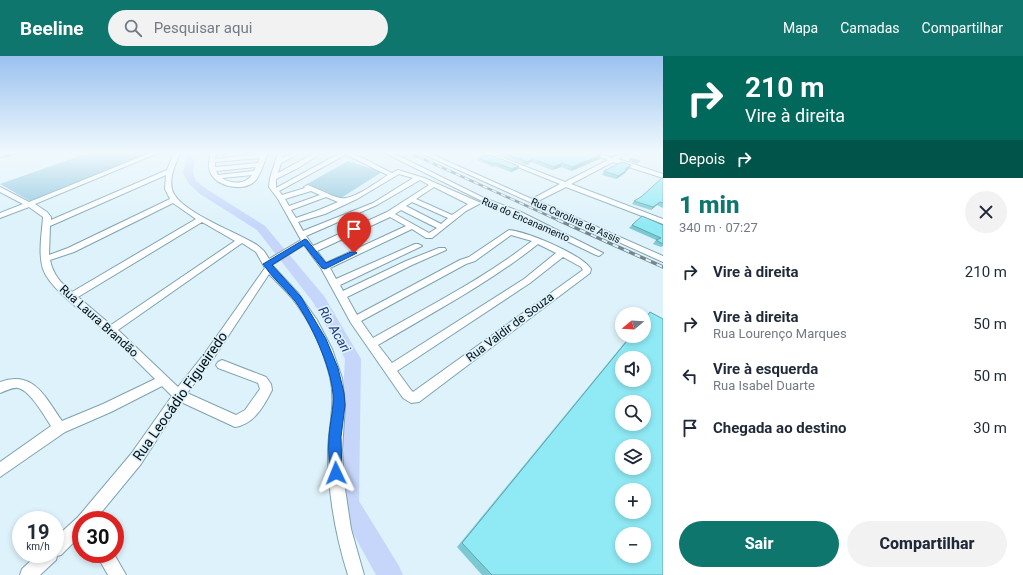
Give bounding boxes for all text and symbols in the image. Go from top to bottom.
search box [108,10,388,46]
text: Beeline [20,17,84,40]
icon: search [122,17,144,39]
text: Pesquisar aqui [154,19,252,37]
text: Mapa [783,20,818,36]
text: Camadas [840,20,900,36]
text: Compartilhar [922,20,1003,36]
text: 210 m [745,71,824,104]
icon: right [679,72,731,124]
text: Vire à direita [745,105,845,126]
icon: right [733,148,755,170]
text: Depois [679,150,725,168]
text: 1 min [679,191,740,219]
button: close [965,191,1007,233]
street label: Rua do Encanamento [480,195,572,244]
street label: Rua Carolina de Assis [529,196,622,245]
pin [337,212,371,253]
icon: arrive [343,218,365,240]
text: 340 m · 07:27 [679,220,758,235]
icon: right [679,261,701,283]
text: Vire à direita [713,263,799,281]
text: 210 m [965,263,1007,281]
street label: Rua Laura Brandão [57,282,141,360]
street label: Rua Valdir de Souza [463,289,557,365]
water label: Rio Acari [316,304,354,356]
north arrow [615,307,651,343]
map controls [615,307,651,563]
text: Vire à direita [713,308,799,326]
icon: right [679,313,701,335]
text: 50 m [973,315,1007,333]
text: Rua Lourenço Marques [713,326,847,341]
street label: Rua Leocádio Figueiredo [129,329,231,463]
button: sound [615,351,651,387]
text: Vire à esquerda [713,360,818,378]
icon: left [679,365,701,387]
text: 50 m [973,367,1007,385]
text: Rua Isabel Duarte [713,378,815,393]
button: search [615,395,651,431]
icon: arrive [679,417,701,439]
text: Chegada ao destino [713,419,847,437]
text: 30 m [973,419,1007,437]
button: layers [615,439,651,475]
position arrow [315,452,357,494]
button: + [615,483,651,519]
speed limit sign: 30 [72,511,124,563]
text: 19 [27,520,49,544]
button: Sair [679,521,839,567]
button: Compartilhar [847,521,1007,567]
button: − [615,527,651,563]
text: km/h [26,541,50,552]

